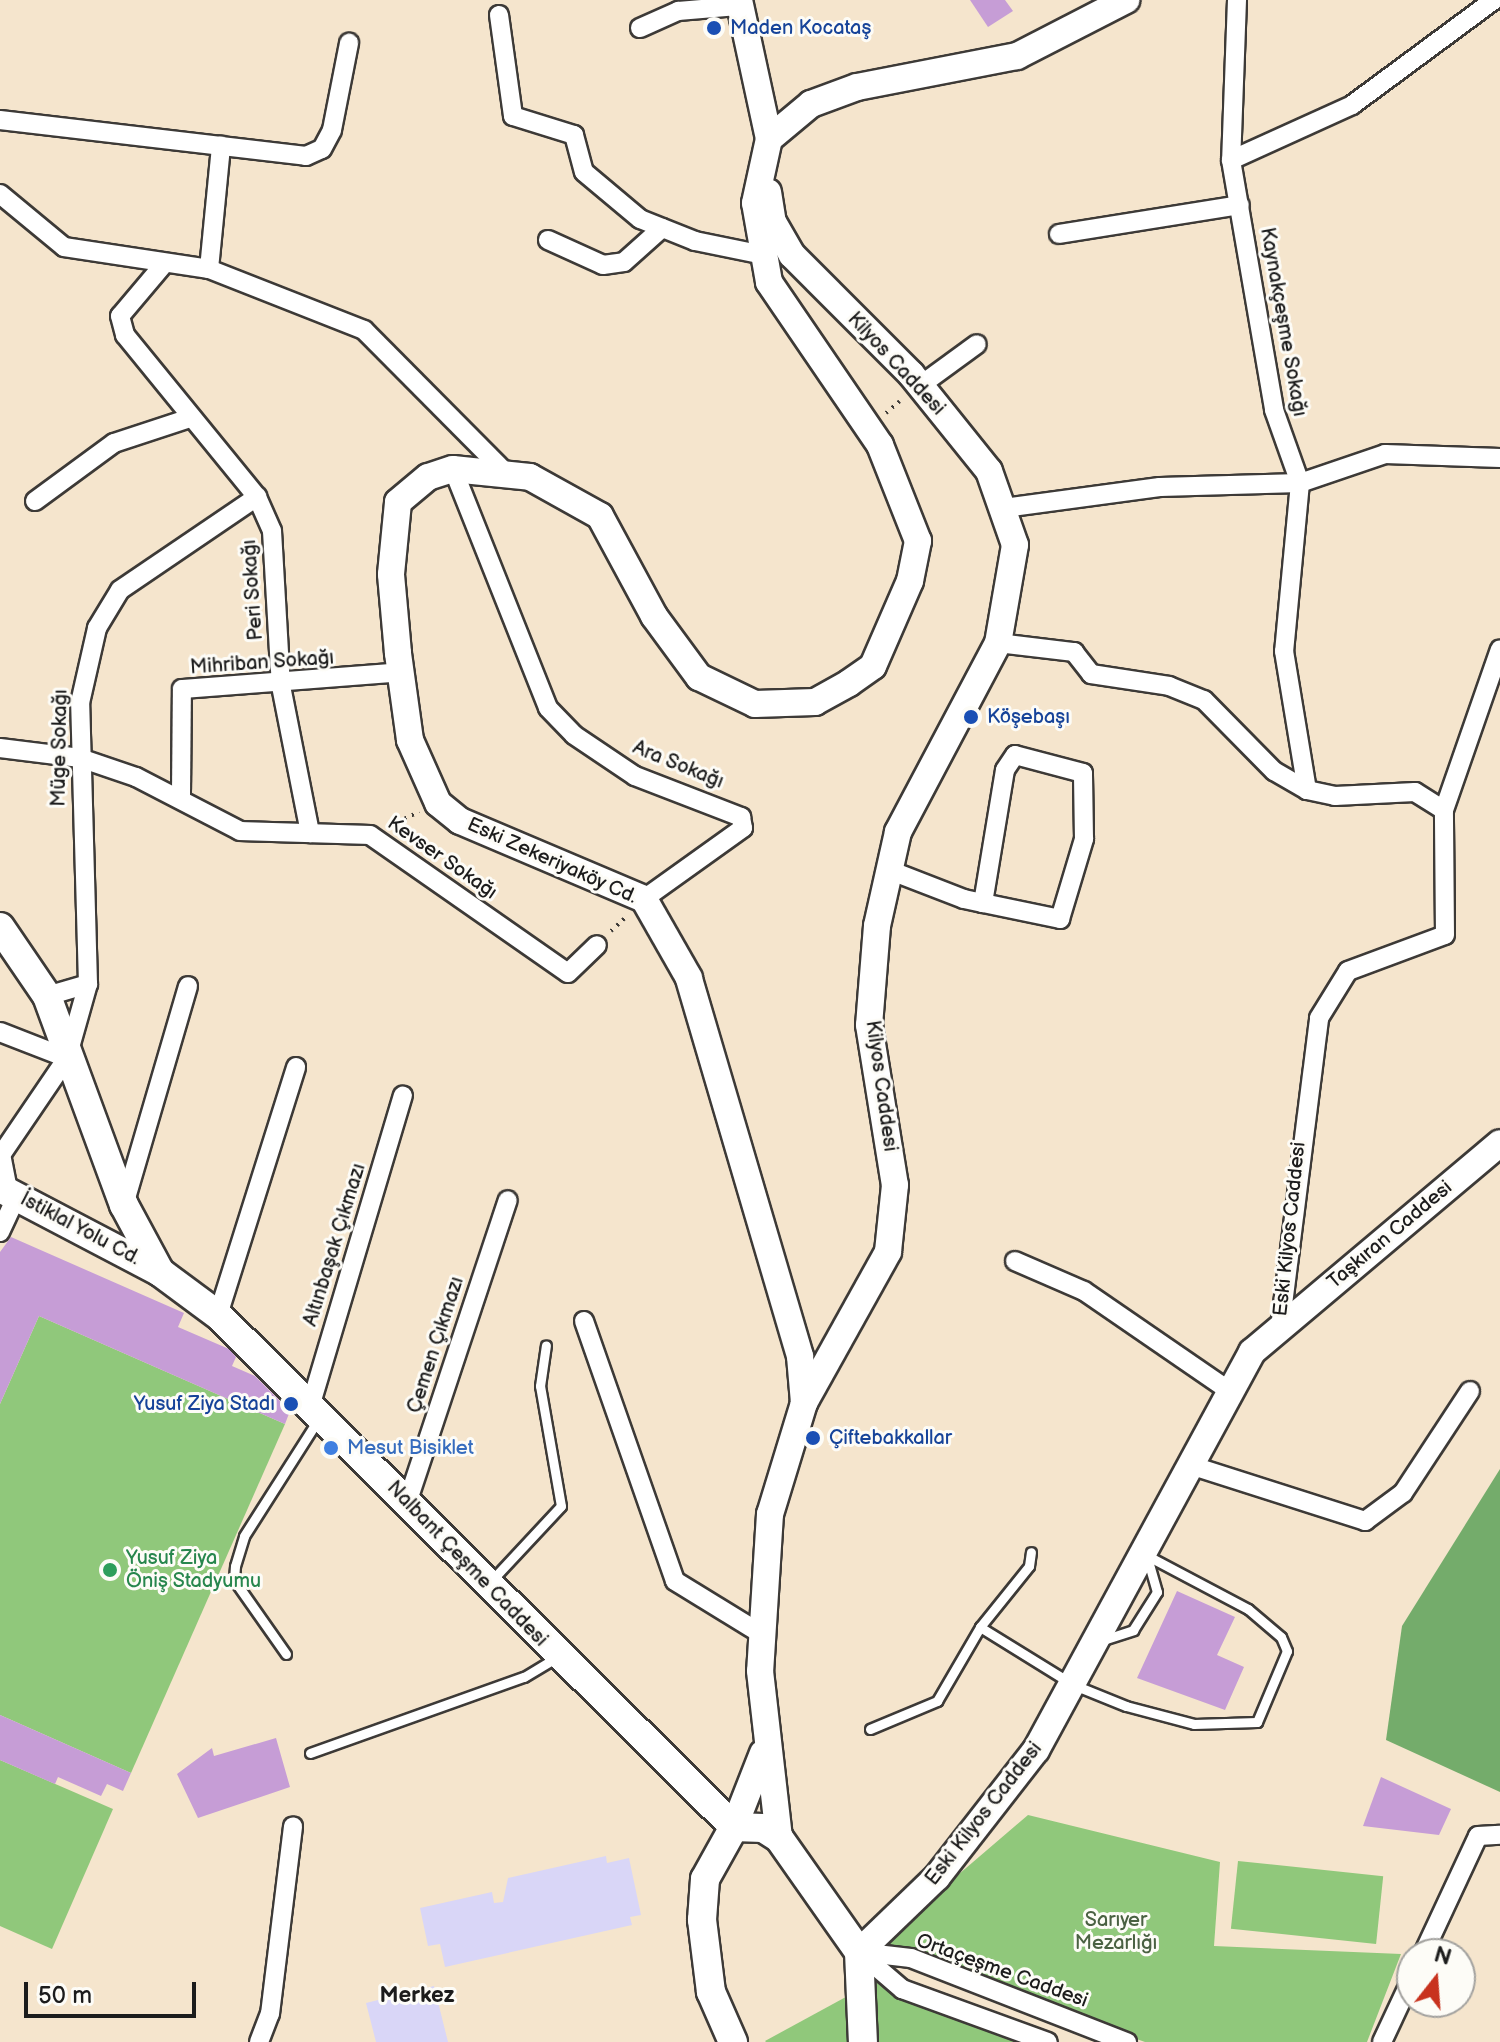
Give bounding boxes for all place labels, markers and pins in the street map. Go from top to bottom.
place label: Maden Kocataş [730,16,871,40]
marker: Maden Kocataş [705,19,723,37]
place label: Köşebaşı [987,705,1070,729]
marker: Köşebaşı [962,708,980,726]
place label: Yusuf Ziya Stadı [133,1392,275,1416]
marker: Yusuf Ziya Stadı [282,1395,300,1413]
place label: Çiftebakkallar [829,1426,952,1450]
marker: Çiftebakkallar [804,1429,822,1447]
place label: Mesut Bisiklet [347,1436,474,1460]
marker: Mesut Bisiklet [322,1439,340,1457]
place label: Yusuf Ziya Öniş Stadyumu [126,1546,261,1593]
marker: Yusuf Ziya Öniş Stadyumu [101,1561,119,1579]

